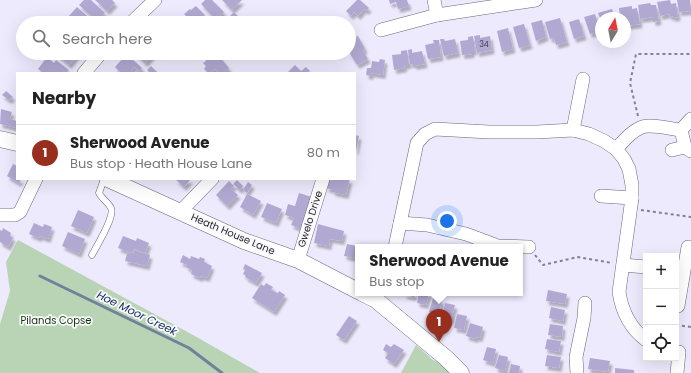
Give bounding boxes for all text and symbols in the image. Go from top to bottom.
north arrow [595,12,631,48]
search box [16,16,356,60]
icon: search [30,27,52,49]
text: Search here [62,28,152,49]
house number: 34 [479,39,489,50]
text: Nearby [32,86,96,110]
text: Sherwood Avenue [70,132,210,153]
text: 1 [43,143,47,162]
text: 80 m [307,143,340,162]
text: Bus stop · Heath House Lane [70,154,252,173]
street label: Gwelo Drive [294,189,326,249]
street label: Heath House Lane [189,209,277,259]
your location [437,211,457,231]
popup [355,244,523,296]
text: Sherwood Avenue [369,250,509,271]
map controls [643,253,679,361]
button: + [643,253,679,289]
text: Bus stop [369,272,424,291]
water label: Hoe Moor Creek [94,287,181,340]
button: − [643,289,679,325]
pin: 1 [426,309,452,342]
park label: Pilands Copse [21,313,91,328]
button: locate [643,325,679,361]

